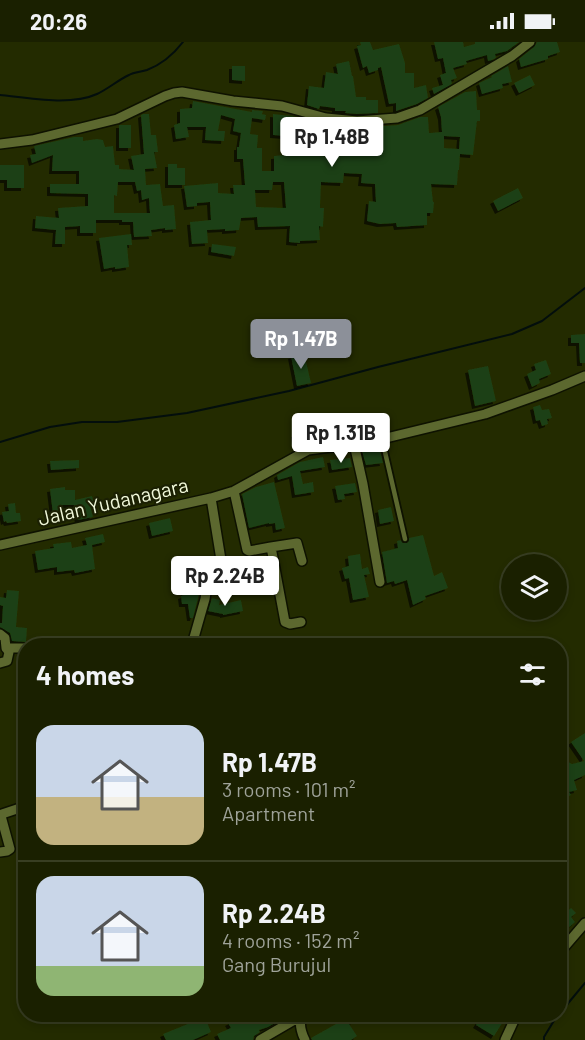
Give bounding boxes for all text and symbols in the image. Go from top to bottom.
text: 20:26 [30,8,87,34]
pin: Rp 1.48B [270,117,394,168]
text: Rp 1.48B [294,124,370,148]
pin: Rp 1.47B [239,319,363,370]
text: Rp 1.47B [264,326,338,350]
pin: Rp 1.31B [279,413,403,464]
text: Rp 1.31B [306,420,376,444]
street label: Jalan Yudanagara [36,472,190,530]
map controls [501,554,567,620]
button: layers [501,554,567,620]
pin: Rp 2.24B [163,556,287,607]
text: Rp 2.24B [185,563,265,587]
icon: filters [516,658,549,691]
text: 4 homes [36,659,134,690]
text: Rp 1.47B [222,746,317,777]
icon: home [84,749,156,821]
text: 3 rooms · 101 m² [222,777,355,801]
text: Apartment [222,801,315,825]
text: Rp 2.24B [222,897,326,928]
icon: home [84,900,156,972]
text: 4 rooms · 152 m² [222,928,359,952]
text: Gang Burujul [222,952,331,976]

